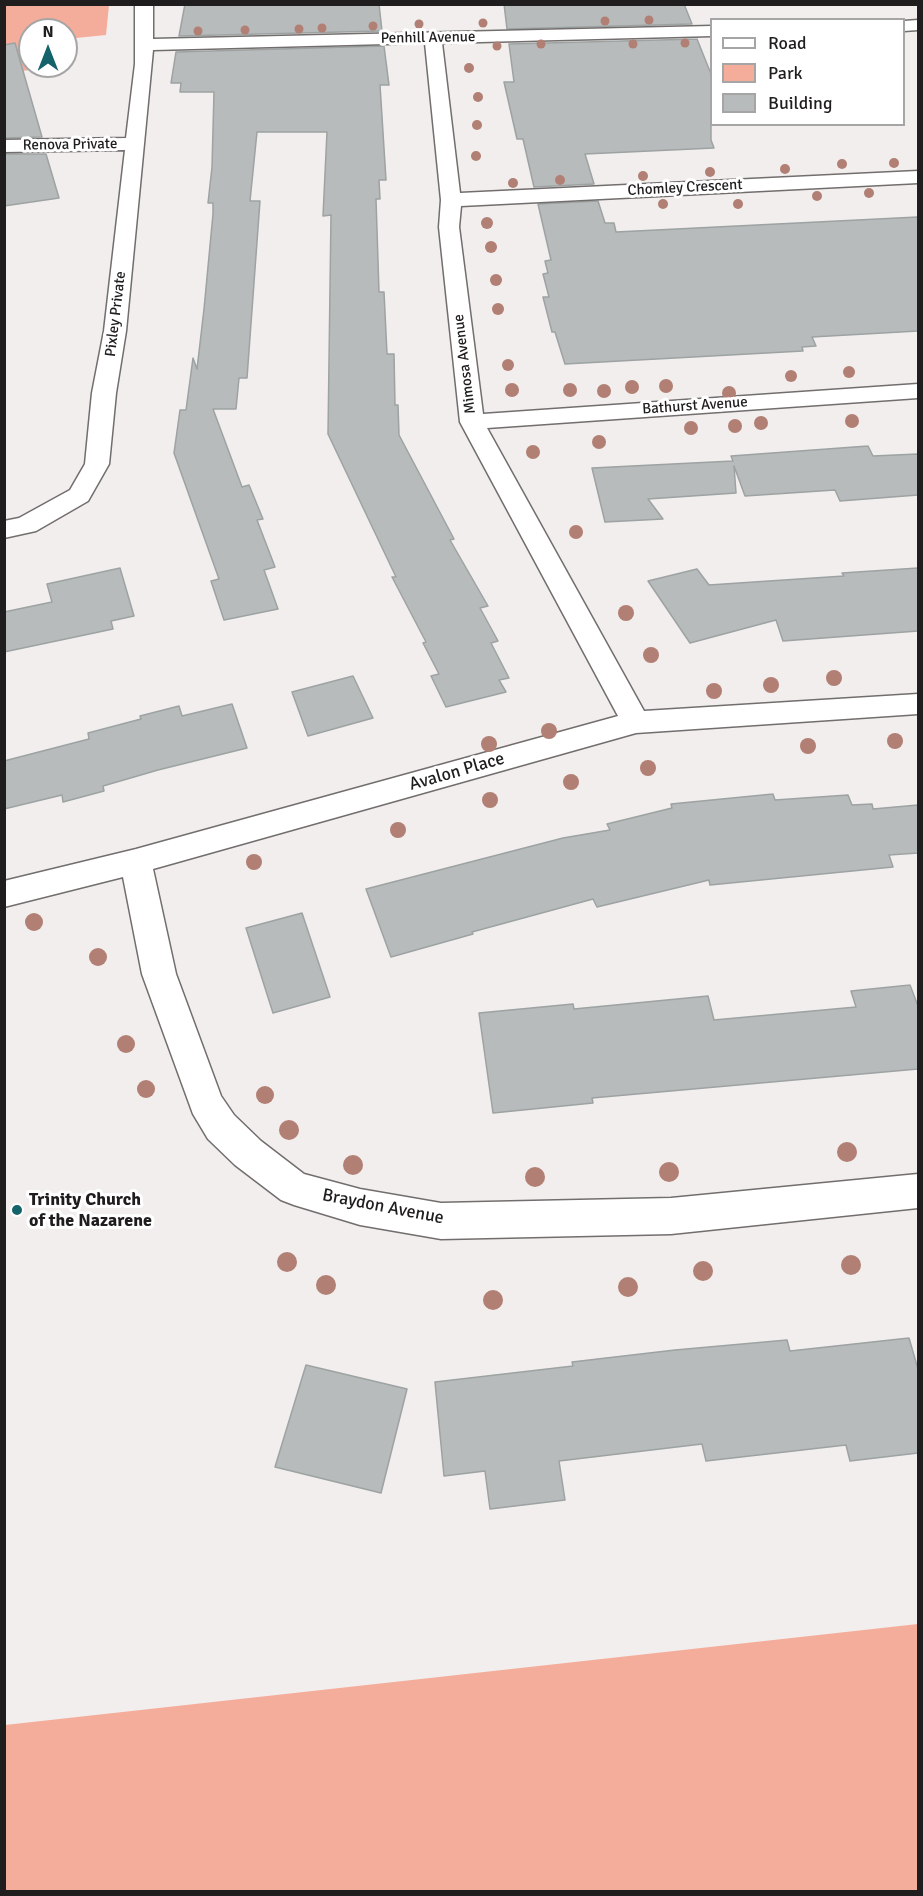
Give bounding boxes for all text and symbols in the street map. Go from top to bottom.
north arrow [18,18,78,78]
legend [710,18,905,126]
text: N [42,22,54,42]
street label: Penhill Avenue [380,28,476,48]
text: Road [768,32,807,54]
text: Park [768,62,803,84]
text: Building [768,92,832,114]
street label: Renova Private [23,135,117,155]
street label: Chomley Crescent [627,176,743,200]
street label: Pixley Private [102,270,130,358]
street label: Mimosa Avenue [450,313,480,415]
street label: Bathurst Avenue [642,393,748,419]
street label: Avalon Place [407,748,507,796]
street label: Braydon Avenue [320,1185,446,1229]
place label: Trinity Church of the Nazarene [29,1189,152,1232]
marker: Trinity Church of the Nazarene [10,1203,24,1217]

